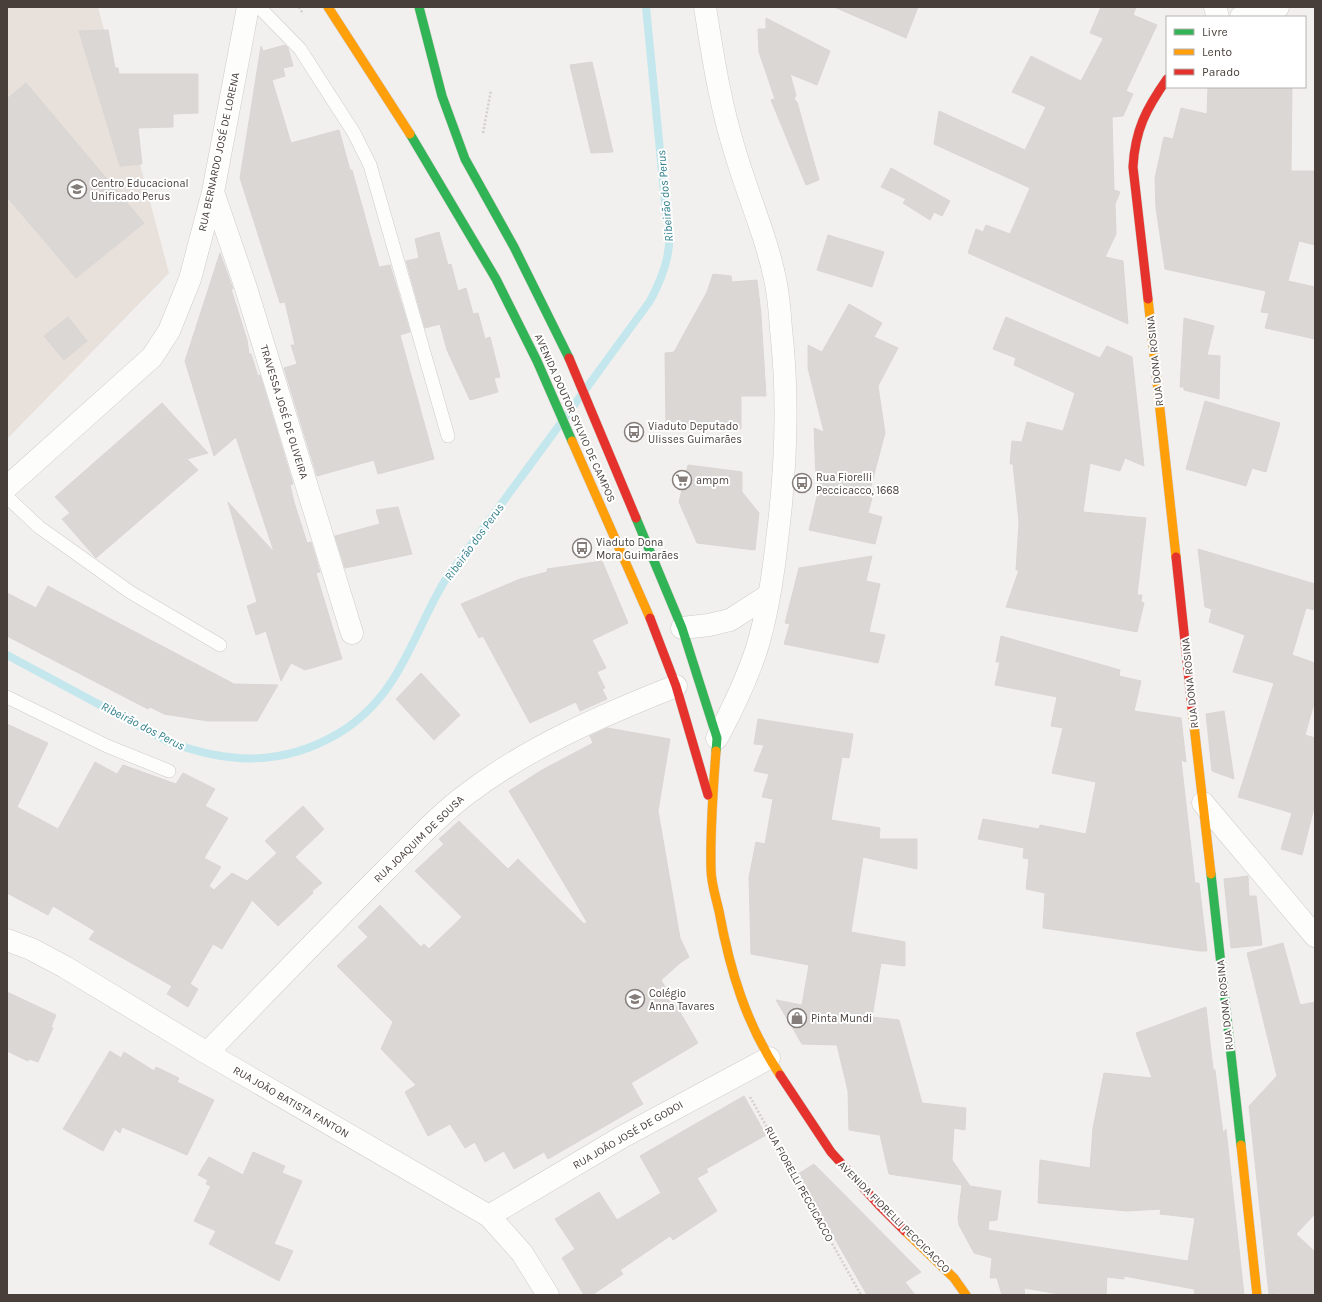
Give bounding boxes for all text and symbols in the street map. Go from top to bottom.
legend [1166,16,1306,88]
text: Livre [1202,25,1228,39]
text: Lento [1202,45,1232,59]
text: Parado [1202,65,1240,79]
street label: RUA BERNARDO JOSÉ DE LORENA [194,70,242,233]
water label: Ribeirão dos Perus [654,149,676,242]
place label: Centro Educacional Unificado Perus [91,177,189,203]
school or university icon: Centro Educacional Unificado Perus [66,178,88,200]
street label: RUA DONA ROSINA [1144,314,1166,407]
street label: AVENIDA DOUTOR SYLVIO DE CAMPOS [532,332,618,504]
street label: TRAVESSA JOSÉ DE OLIVEIRA [257,343,313,481]
place label: Viaduto Deputado Ulisses Guimarães [648,420,742,446]
bus stop icon: Viaduto Deputado Ulisses Guimarães [623,421,645,443]
supermarket icon: ampm [671,469,693,491]
place label: Rua Fiorelli Peccicacco, 1668 [816,471,900,497]
bus stop icon: Rua Fiorelli Peccicacco, 1668 [791,472,813,494]
place label: ampm [696,474,729,487]
water label: Ribeirão dos Perus [441,500,507,583]
place label: Viaduto Dona Mora Guimarães [596,536,679,562]
bus stop icon: Viaduto Dona Mora Guimarães [571,537,593,559]
street label: RUA DONA ROSINA [1179,636,1201,729]
water label: Ribeirão dos Perus [99,699,187,753]
street label: RUA JOAQUIM DE SOUSA [371,792,467,885]
street label: RUA DONA ROSINA [1214,958,1236,1051]
place label: Colégio Anna Tavares [649,987,715,1013]
school or university icon: Colégio Anna Tavares [624,988,646,1010]
shop icon: Pinta Mundi [786,1007,808,1029]
place label: Pinta Mundi [811,1012,872,1025]
street label: RUA JOÃO BATISTA FANTON [231,1064,351,1140]
street label: RUA JOÃO JOSÉ DE GODOI [570,1096,685,1172]
street label: RUA FIORELLI PECCICACCO [762,1124,836,1244]
street label: AVENIDA FIORELLI PECCICACCO [835,1158,953,1276]

